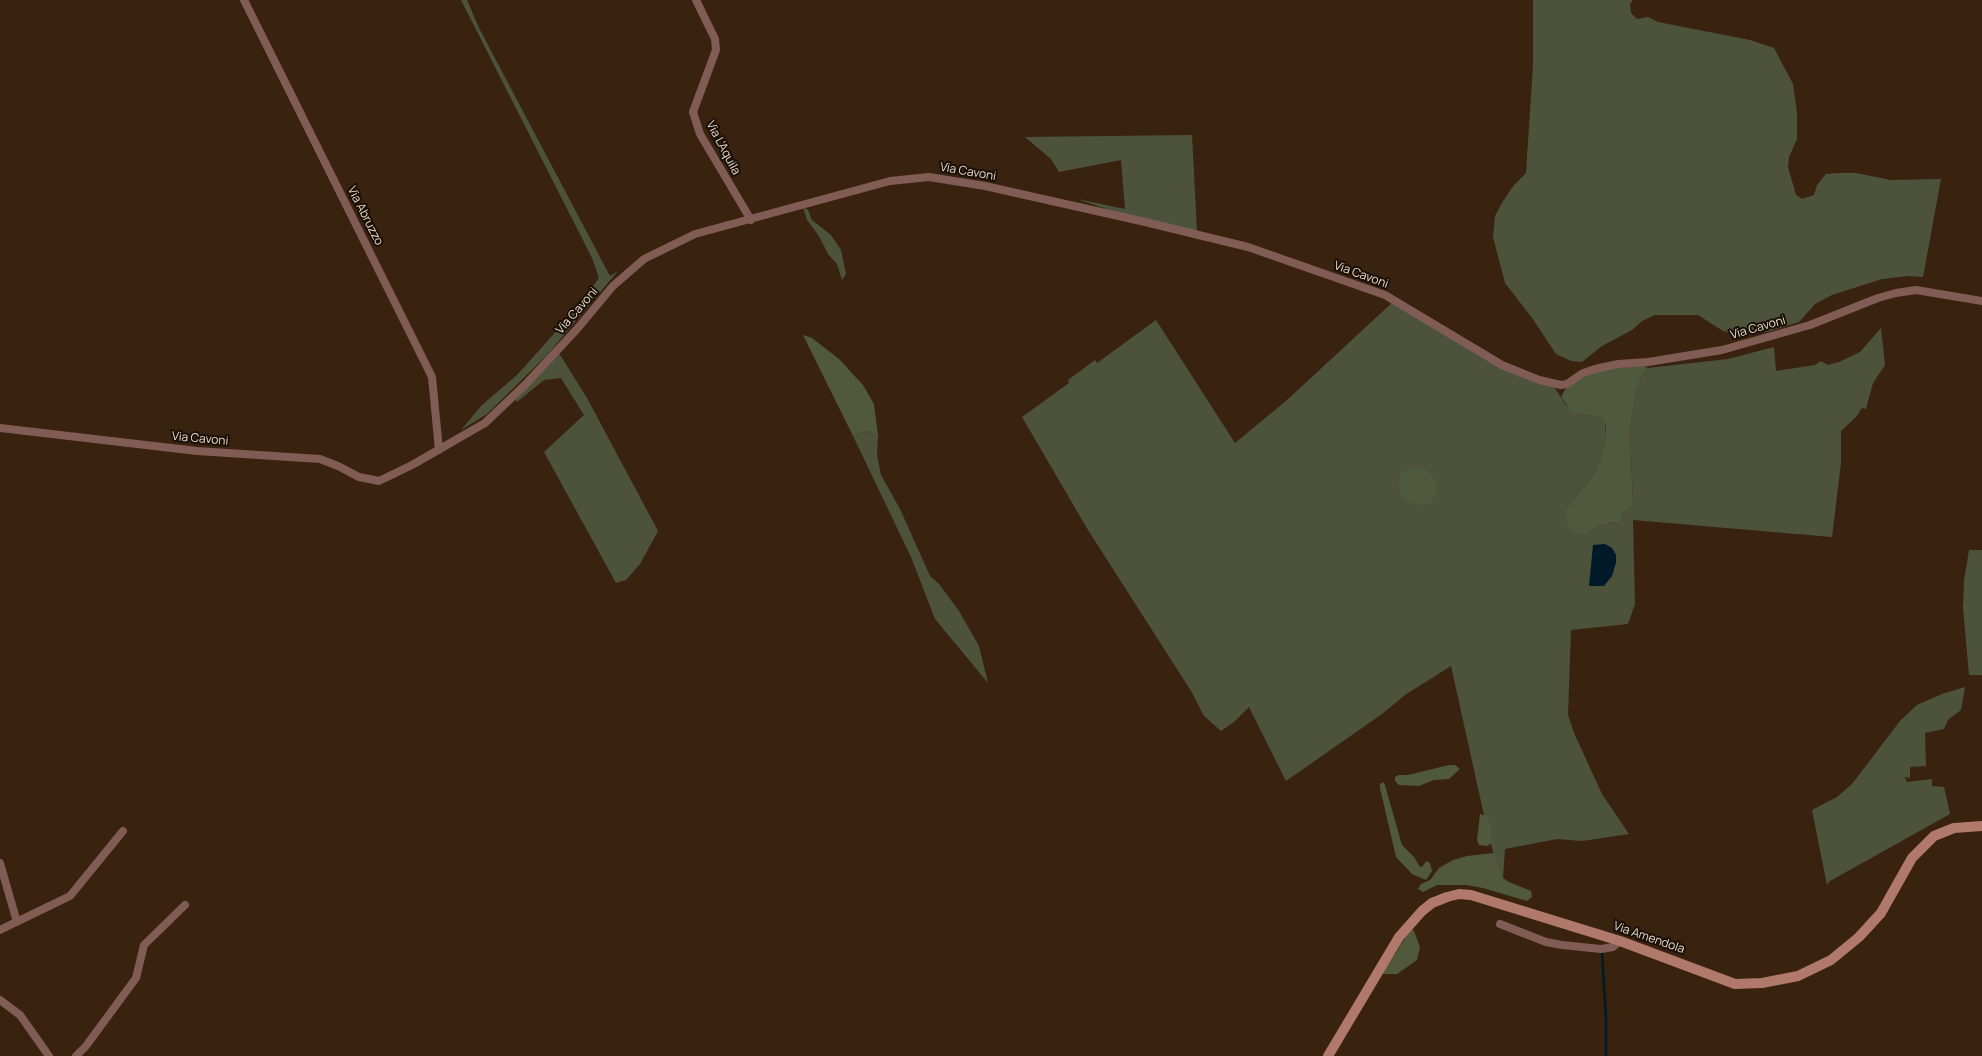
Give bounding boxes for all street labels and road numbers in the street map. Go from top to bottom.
street label: Via L'Aquila [703,119,743,177]
street label: Via Cavoni [939,160,997,184]
street label: Via Abruzzo [344,184,386,248]
street label: Via Cavoni [1332,259,1390,291]
street label: Via Cavoni [553,285,601,337]
street label: Via Cavoni [1729,313,1787,343]
street label: Via Cavoni [171,429,229,449]
street label: Via Amendola [1612,919,1686,957]

